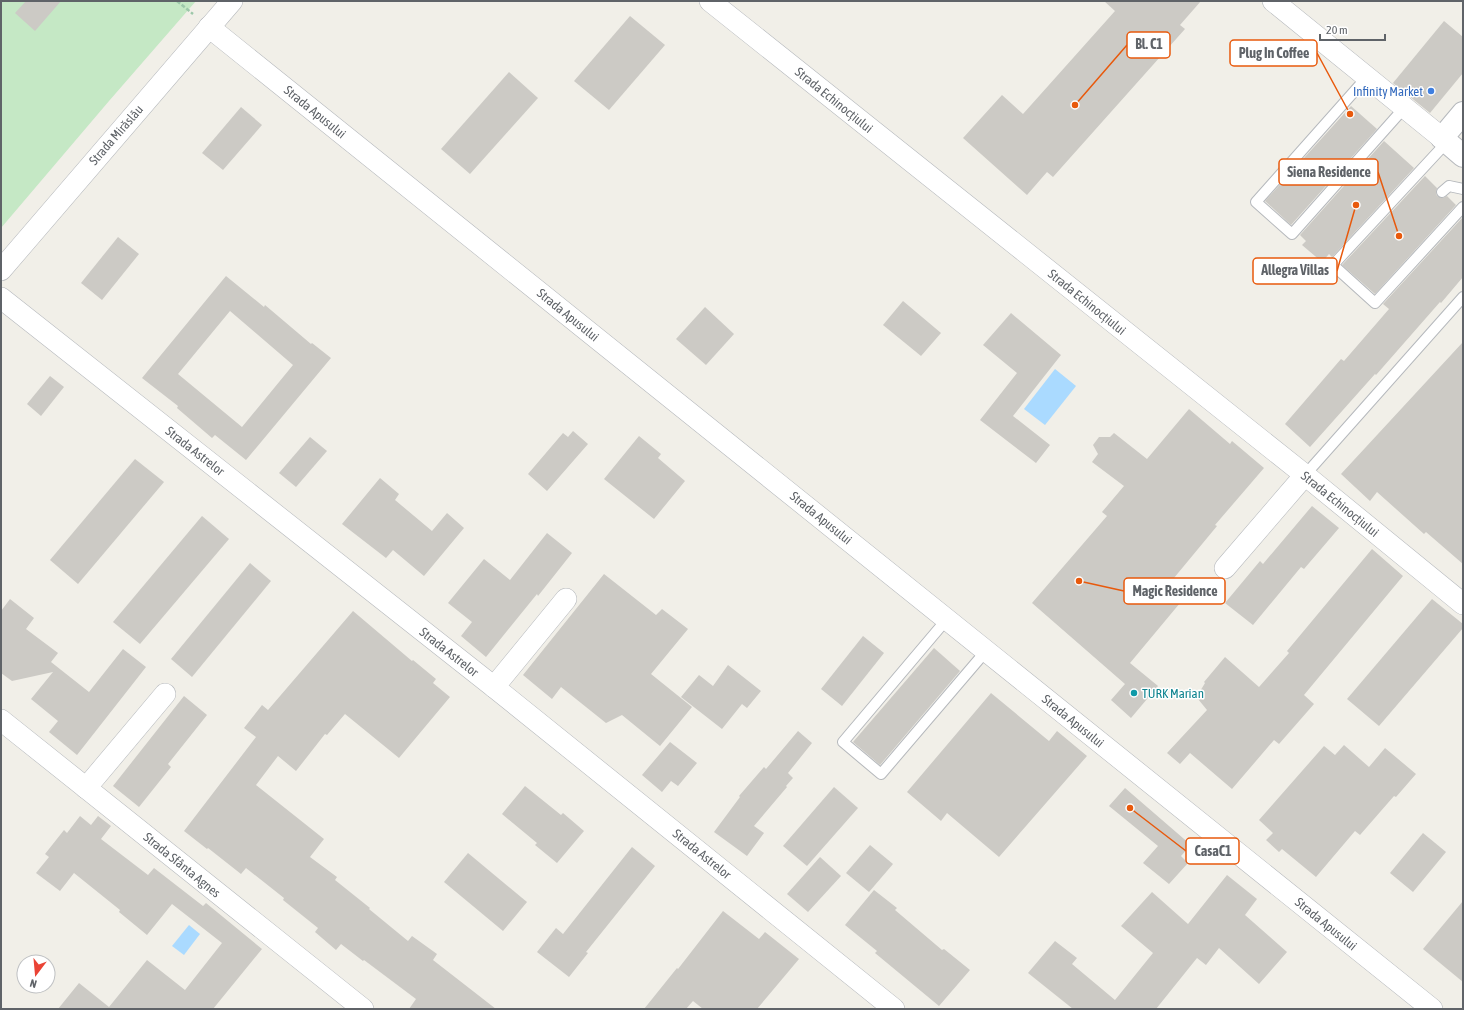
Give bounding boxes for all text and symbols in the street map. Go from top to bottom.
scale bar [1320,16,1385,42]
text: 20 m [1326,23,1348,37]
callout: Bl. C1 [1127,32,1170,58]
text: Bl. C1 [1135,36,1163,52]
callout: Plug In Coffee [1230,40,1317,66]
text: Plug In Coffee [1239,45,1309,61]
street label: Strada Echinocțiului [792,64,876,136]
street label: Strada Apusului [281,83,349,141]
place label: Infinity Market [1353,84,1423,99]
marker: Infinity Market [1426,86,1436,96]
street label: Strada Mirăslău [86,102,146,168]
callout: Siena Residence [1279,159,1378,185]
text: Siena Residence [1287,164,1371,180]
callout: Allegra Villas [1253,258,1337,284]
text: Allegra Villas [1260,262,1329,278]
street label: Strada Echinocțiului [1045,266,1129,338]
street label: Strada Apusului [534,286,602,344]
street label: Strada Astrelor [163,423,228,479]
street label: Strada Echinocțiului [1298,468,1382,540]
street label: Strada Apusului [787,489,855,547]
callout: Magic Residence [1124,578,1225,604]
text: Magic Residence [1132,583,1218,599]
street label: Strada Astrelor [417,624,482,680]
place label: TURK Marian [1142,686,1204,701]
marker: TURK Marian [1129,688,1139,698]
street label: Strada Apusului [1039,692,1107,750]
street label: Strada Astrelor [670,826,734,882]
street label: Strada Sfânta Agnes [141,829,224,901]
callout: CasaC1 [1186,838,1239,864]
text: CasaC1 [1194,843,1232,859]
street label: Strada Apusului [1292,895,1360,953]
north arrow [16,954,56,994]
text: N [28,977,38,990]

